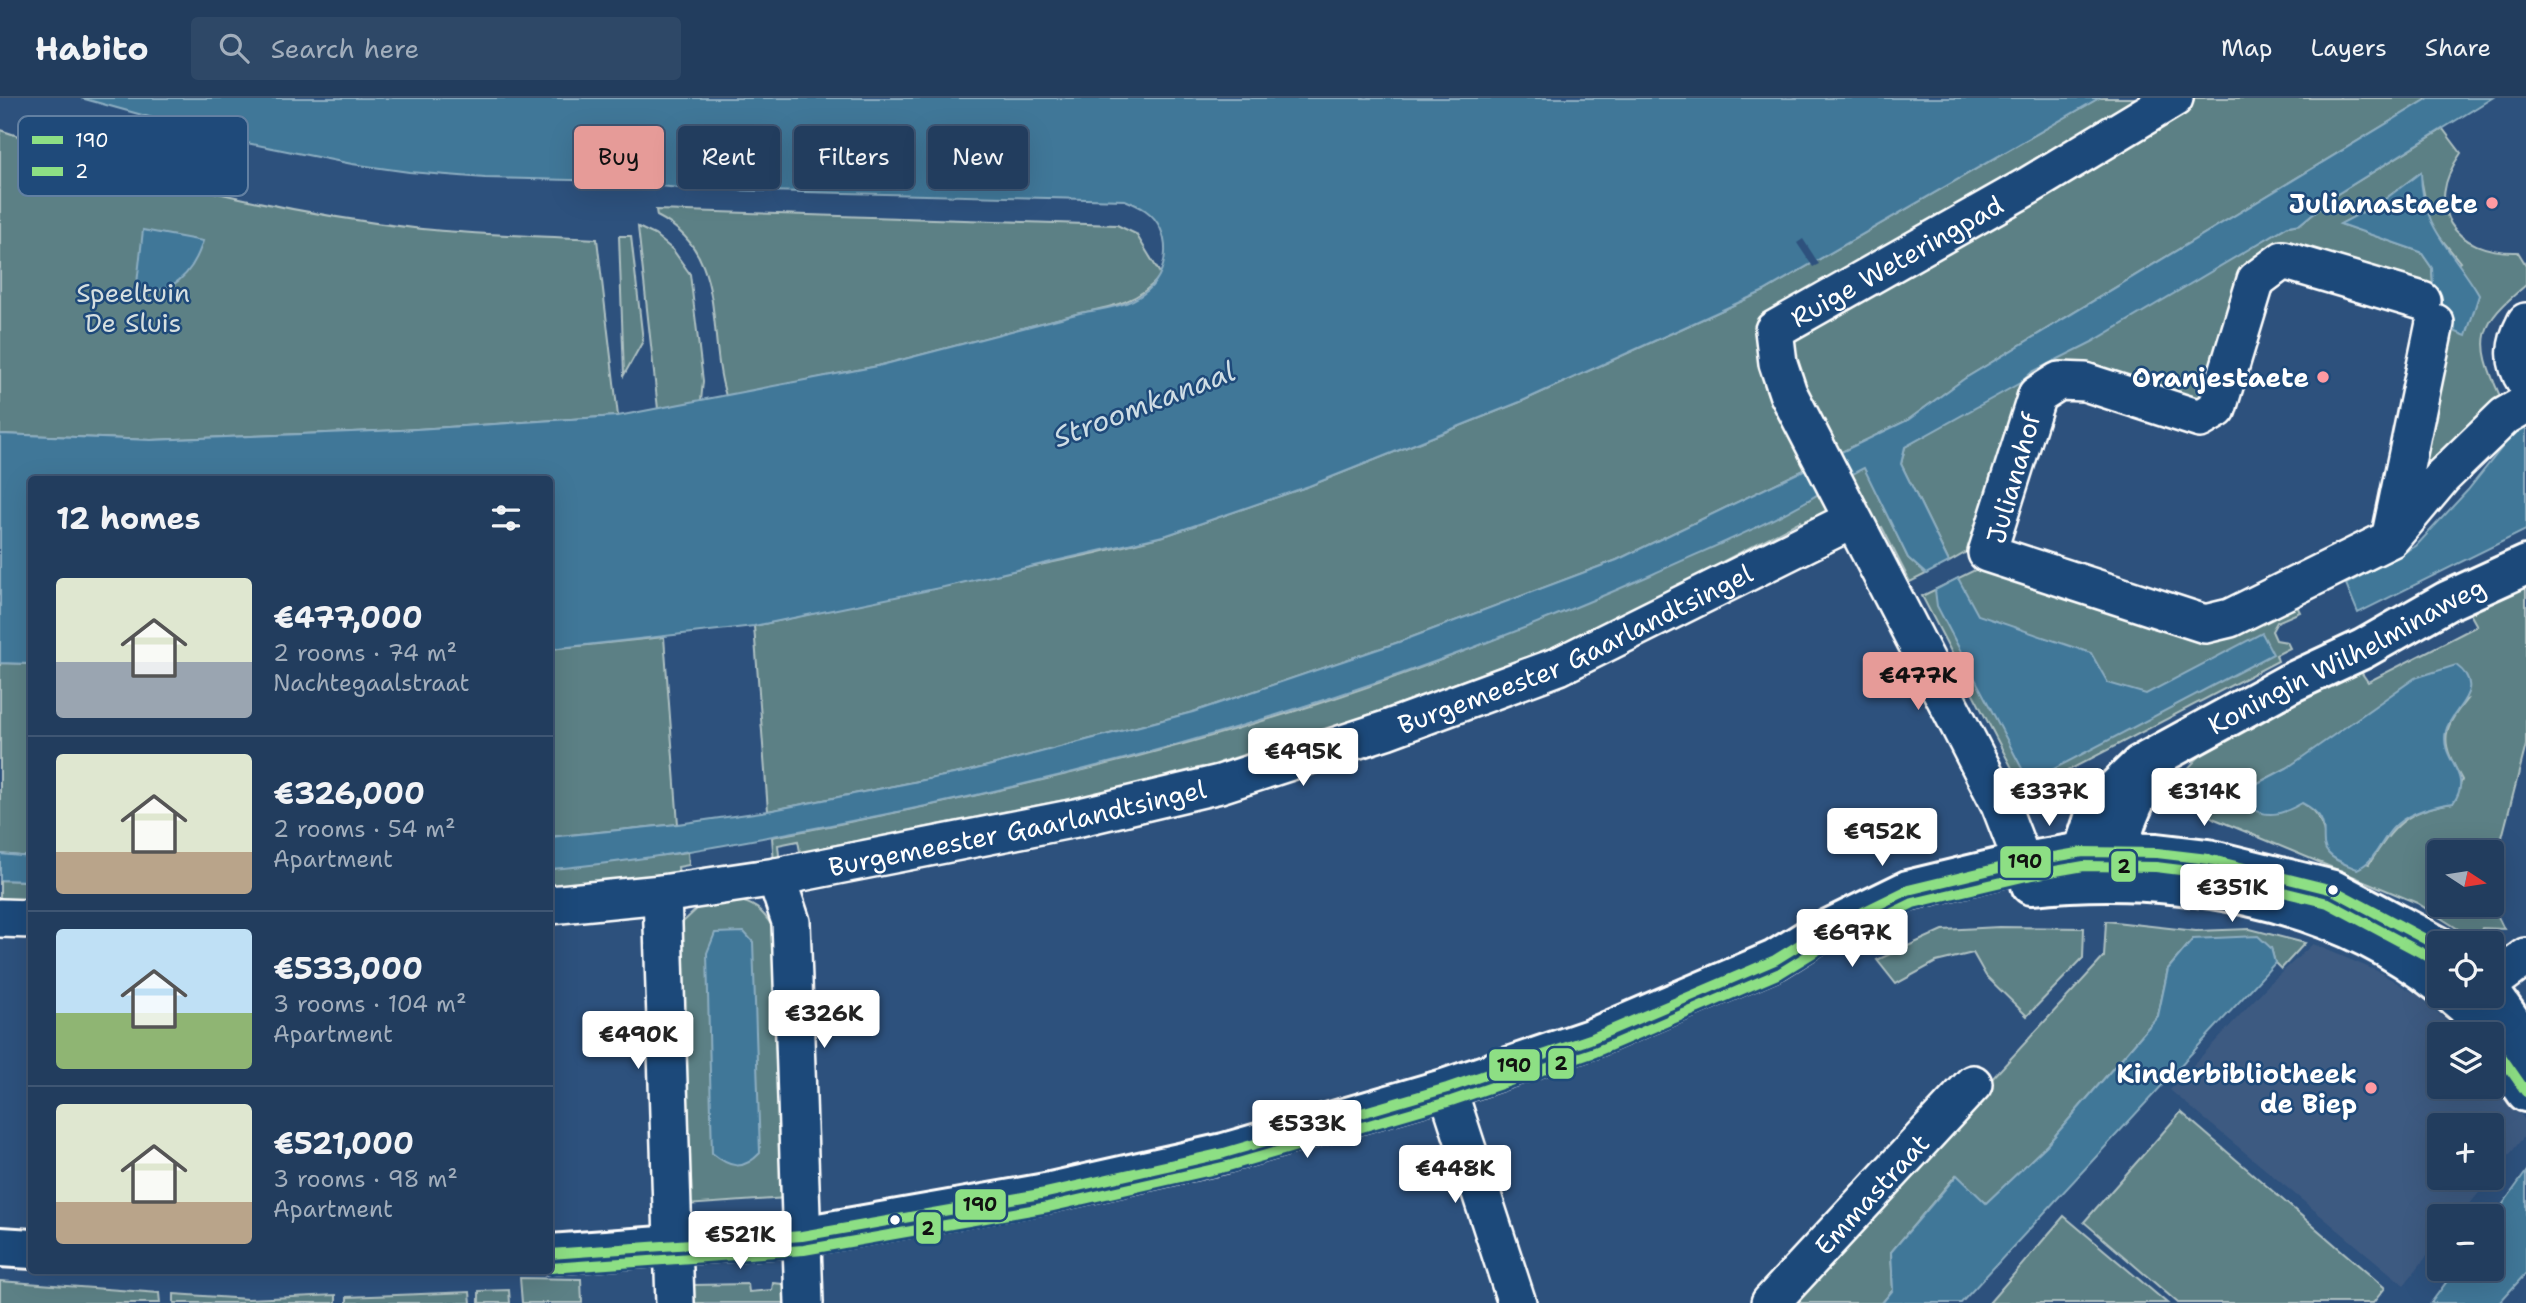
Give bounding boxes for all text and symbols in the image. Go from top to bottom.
search box [191,17,681,80]
text: Habito [35,26,149,71]
icon: search [215,29,253,67]
text: Search here [271,31,419,66]
text: Map [2221,32,2272,64]
text: Layers [2310,32,2387,64]
text: Share [2425,32,2491,64]
legend [18,116,248,196]
chip: Buy [574,126,664,189]
chip: Rent [678,126,780,189]
chip: Filters [794,126,914,189]
chip: New [928,126,1028,189]
text: 190 [75,128,109,153]
text: 2 [75,159,88,184]
street label: Ruige Weteringpad [1784,186,2009,335]
place label: Julianastaete [2289,186,2478,221]
marker: Julianastaete [2484,195,2500,211]
park label: Speeltuin De Sluis [76,275,190,340]
water label: Stroomkanaal [1047,352,1241,456]
place label: Oranjestaete [2132,360,2309,395]
marker: Oranjestaete [2315,369,2331,385]
street label: Julianahof [1978,408,2048,547]
text: 12 homes [56,498,200,539]
icon: filters [487,499,525,537]
street label: Burgemeester Gaarlandtsingel [1393,555,1758,742]
street label: Koningin Wilhelminaweg [2201,568,2491,742]
text: €477,000 [273,597,423,638]
icon: home [112,606,196,690]
text: 2 rooms · 74 m² [273,638,457,668]
pin: €477K [1869,652,1967,712]
text: €477K [1879,660,1957,690]
text: Nachtegaalstraat [273,668,470,698]
pin: €495K [1254,728,1352,788]
text: €495K [1264,736,1342,766]
pin: €337K [2000,768,2098,828]
pin: €314K [2155,768,2253,828]
street label: Burgemeester Gaarlandtsingel [825,770,1209,884]
text: €326,000 [273,773,425,814]
text: €337K [2010,776,2088,806]
text: €314K [2168,776,2240,806]
icon: home [112,782,196,866]
pin: €952K [1833,808,1931,868]
text: 2 rooms · 54 m² [273,814,456,844]
text: €952K [1843,816,1921,846]
north arrow [2427,840,2504,917]
map controls [2427,840,2504,1281]
text: Apartment [273,844,393,874]
line badge: 190 [1999,845,2052,879]
text: 190 [2008,849,2042,874]
line badge: 2 [2110,850,2137,883]
text: 2 [2117,854,2131,879]
pin: €351K [2183,864,2281,924]
text: €351K [2196,872,2268,902]
unlabelled marker [2326,883,2340,897]
pin: €697K [1803,910,1901,969]
text: €697K [1813,917,1891,947]
button: locate [2427,931,2504,1008]
text: €533,000 [273,948,423,989]
icon: home [112,957,196,1041]
text: 3 rooms · 104 m² [273,989,466,1019]
pin: €326K [775,990,873,1050]
text: €326K [785,998,863,1028]
pin: €490K [589,1012,687,1071]
text: Apartment [273,1019,393,1049]
text: €490K [598,1019,678,1049]
button: layers [2427,1022,2504,1099]
line badge: 2 [1547,1047,1575,1080]
line badge: 190 [1488,1048,1541,1082]
text: 2 [1554,1051,1568,1076]
text: 190 [1497,1053,1531,1078]
place label: Kinderbibliotheek de Biep [2116,1056,2357,1121]
marker: Kinderbibliotheek de Biep [2363,1080,2379,1096]
pin: €533K [1258,1100,1356,1160]
text: €533K [1268,1108,1346,1138]
button: + [2427,1113,2504,1190]
text: €521,000 [273,1123,414,1164]
street label: Emmastraat [1806,1125,1936,1262]
icon: home [112,1132,196,1216]
pin: €448K [1406,1146,1504,1205]
text: €448K [1415,1153,1495,1183]
text: 3 rooms · 98 m² [273,1164,458,1194]
line badge: 190 [954,1188,1007,1221]
text: 190 [963,1192,997,1217]
text: Apartment [273,1194,393,1224]
button: − [2427,1204,2504,1281]
line badge: 2 [915,1211,942,1245]
pin: €521K [691,1212,789,1271]
unlabelled marker [888,1213,902,1227]
text: 2 [921,1216,935,1241]
text: €521K [705,1219,775,1249]

